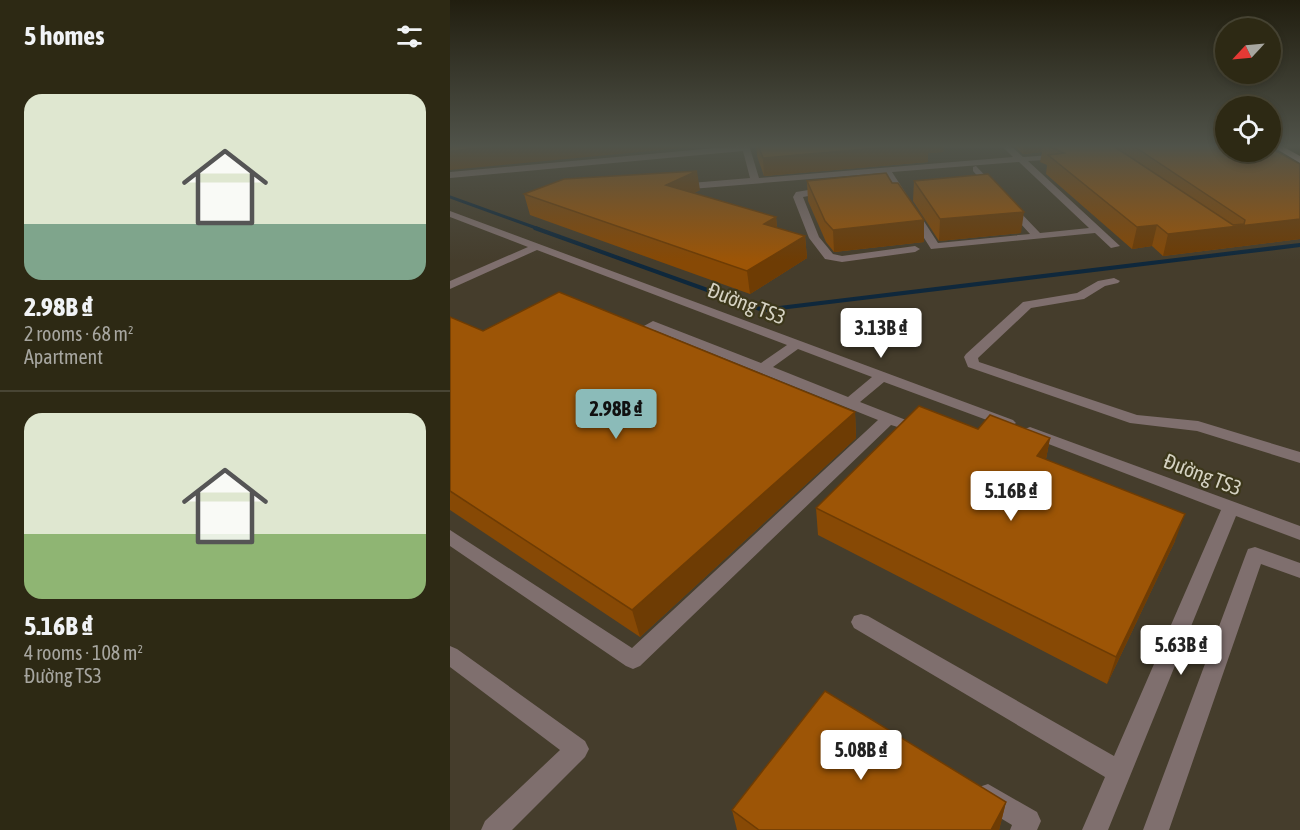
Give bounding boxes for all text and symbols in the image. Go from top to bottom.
north arrow [1215,18,1281,84]
map controls [1215,18,1281,162]
icon: filters [393,20,426,53]
text: 5 homes [24,21,104,51]
button: locate [1215,96,1281,162]
icon: home [171,133,279,241]
street label: Đường TS3 [705,277,789,329]
text: 2.98B ₫ [24,292,93,322]
pin: 3.13B ₫ [826,308,936,359]
text: 3.13B ₫ [855,316,907,339]
text: 2 rooms · 68 m² [24,322,134,345]
text: Apartment [24,345,103,368]
pin: 2.98B ₫ [561,389,671,440]
text: 2.98B ₫ [590,397,642,420]
street label: Đường TS3 [1161,448,1245,500]
icon: home [171,452,279,560]
pin: 5.16B ₫ [956,471,1066,522]
text: 5.16B ₫ [985,479,1037,502]
text: 5.16B ₫ [24,611,93,641]
pin: 5.63B ₫ [1126,625,1236,676]
text: 5.63B ₫ [1155,633,1207,656]
text: 4 rooms · 108 m² [24,641,143,664]
text: Đường TS3 [24,664,102,687]
pin: 5.08B ₫ [806,730,916,781]
text: 5.08B ₫ [835,738,887,761]

